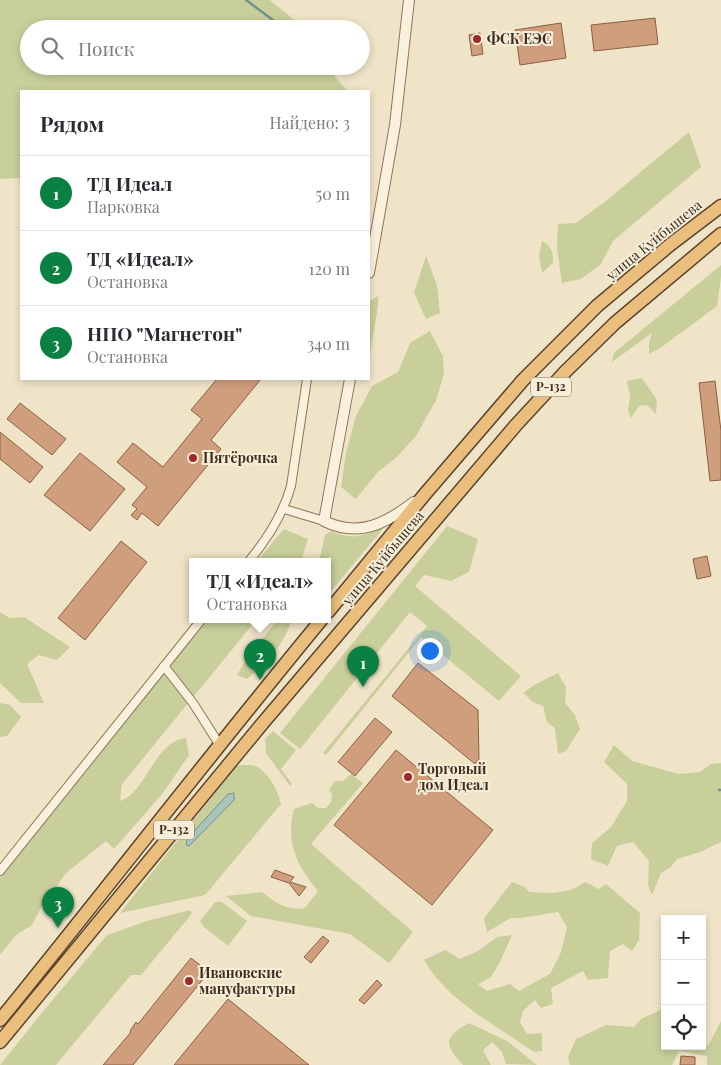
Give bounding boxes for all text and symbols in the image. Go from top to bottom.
search box [20,20,370,75]
place label: ФСК ЕЭС [487,29,552,48]
marker: ФСК ЕЭС [471,33,483,45]
icon: search [38,34,66,62]
text: Поиск [78,35,134,61]
text: Рядом [40,109,104,137]
text: Найдено: 3 [270,112,350,133]
text: ТД Идеал [87,170,172,196]
text: 1 [53,183,59,204]
text: 50 m [316,183,350,204]
street label: улица Куйбышева [601,195,705,285]
text: Парковка [87,196,160,217]
text: ТД «Идеал» [87,245,194,271]
text: 2 [52,258,60,279]
text: 120 m [309,258,350,279]
text: Остановка [87,271,168,292]
text: НПО "Магнетон" [87,320,242,346]
text: 3 [52,333,60,354]
text: 340 m [307,333,350,354]
text: Остановка [87,346,168,367]
road number: Р-132 [531,378,571,397]
place label: Пятёрочка [203,448,279,467]
marker: Пятёрочка [187,452,199,464]
street label: улица Куйбышева [337,506,428,610]
popup [189,558,331,623]
text: ТД «Идеал» [207,567,313,593]
text: Остановка [207,593,287,614]
your location [417,638,443,664]
pin: 2 [244,639,276,680]
pin: 1 [347,646,379,687]
place label: Торговый дом Идеал [418,759,489,794]
marker: Торговый дом Идеал [402,771,414,783]
road number: Р-132 [154,820,194,840]
pin: 3 [42,887,74,928]
map controls [661,915,706,1050]
button: + [661,915,706,960]
button: − [661,960,706,1005]
place label: Ивановские мануфактуры [199,963,296,998]
marker: Ивановские мануфактуры [183,975,195,987]
button: locate [661,1005,706,1050]

